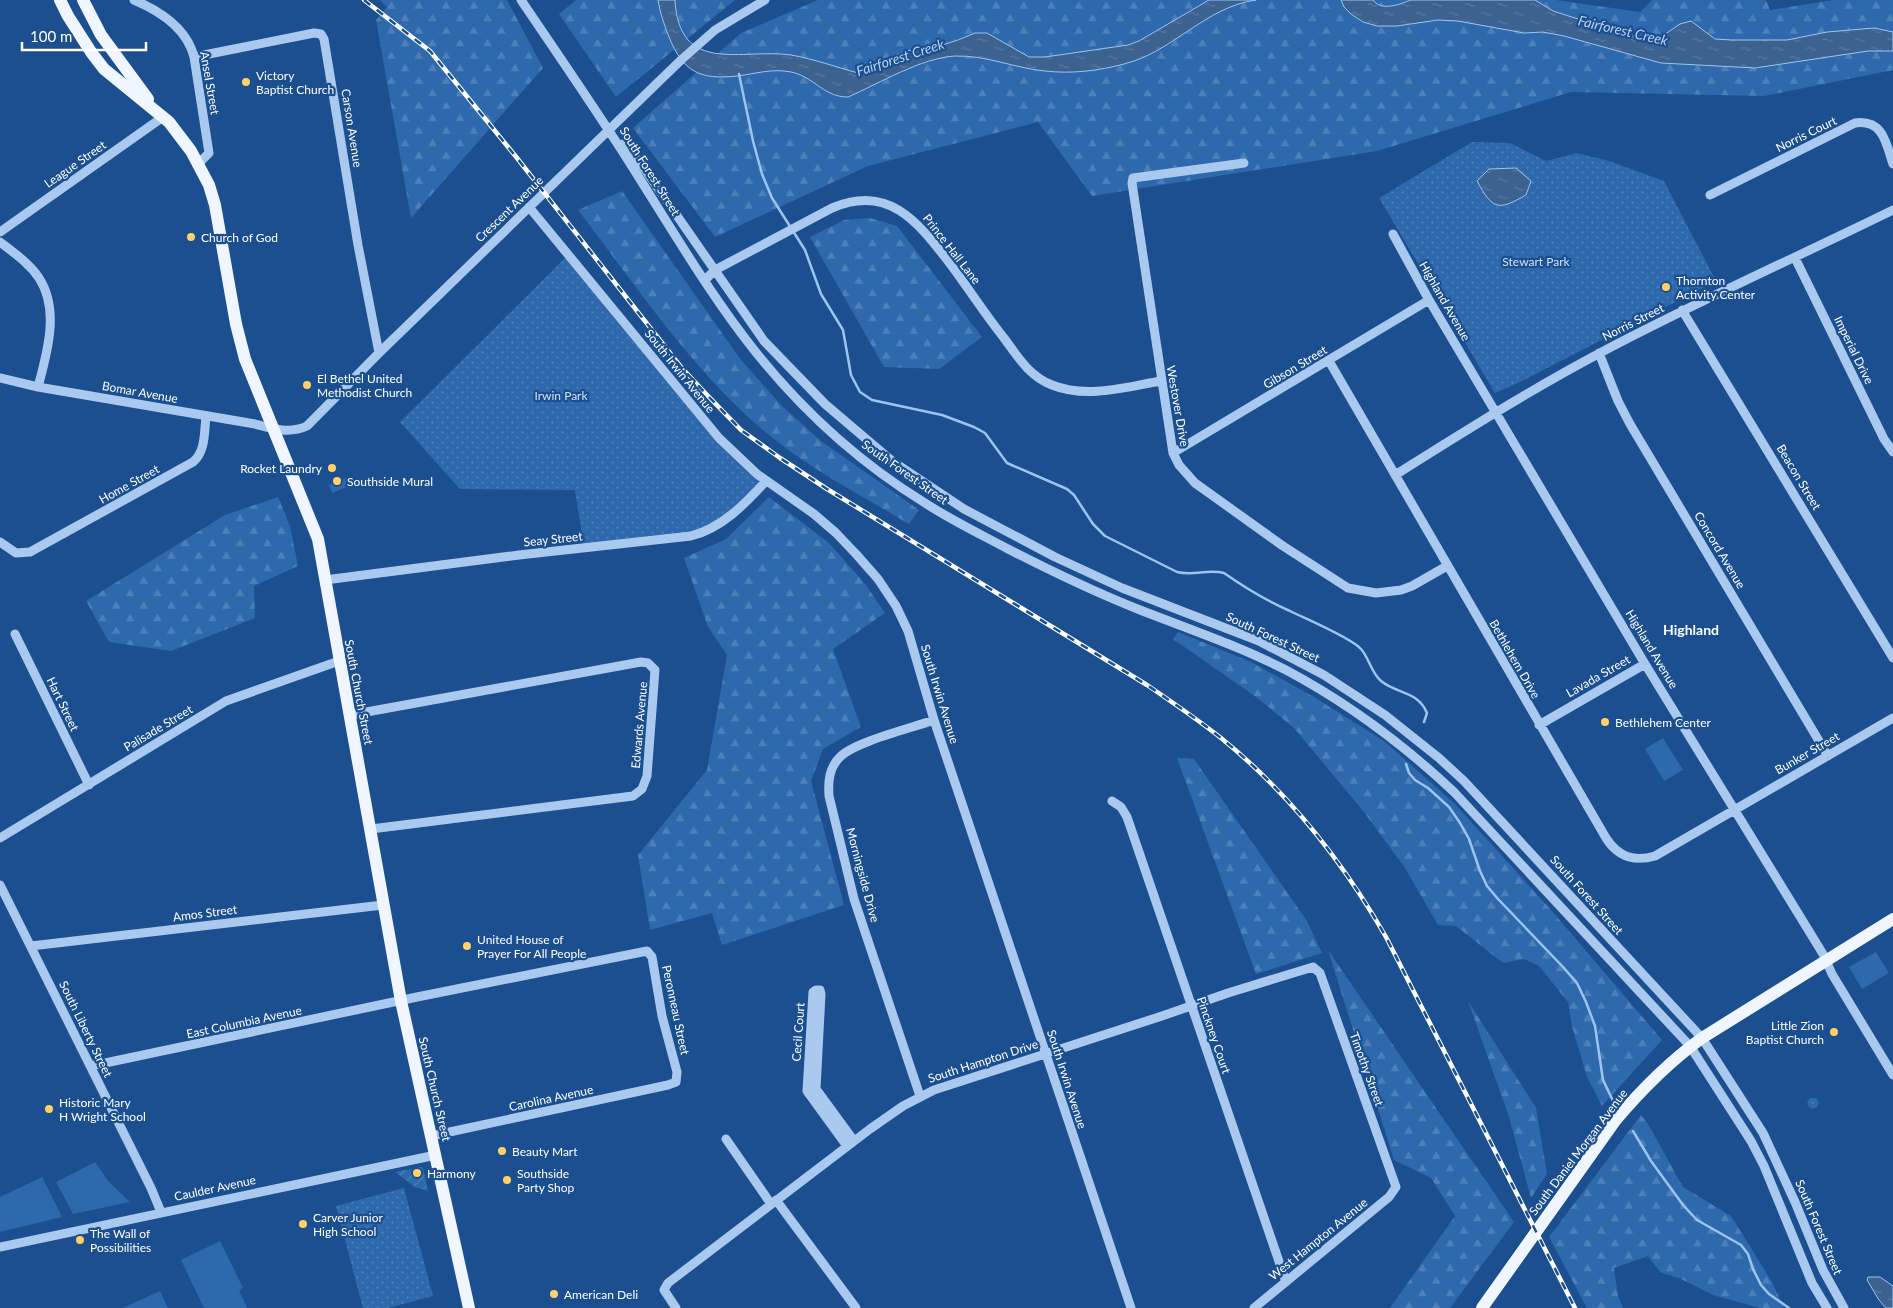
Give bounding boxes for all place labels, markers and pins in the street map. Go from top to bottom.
place label: Victory Baptist Church [256,68,334,97]
marker: Victory Baptist Church [240,76,252,88]
place label: Church of God [201,230,278,245]
marker: Church of God [185,231,197,243]
place label: Thornton Activity Center [1676,273,1756,302]
marker: Thornton Activity Center [1660,281,1672,293]
place label: El Bethel United Methodist Church [317,371,412,400]
marker: El Bethel United Methodist Church [301,379,313,391]
place label: Rocket Laundry [240,461,323,476]
marker: Rocket Laundry [326,462,338,474]
place label: Southside Mural [347,474,433,489]
marker: Southside Mural [331,475,343,487]
place label: Bethlehem Center [1615,715,1712,730]
marker: Bethlehem Center [1599,716,1611,728]
place label: United House of Prayer For All People [477,932,586,961]
marker: United House of Prayer For All People [461,940,473,952]
place label: Little Zion Baptist Church [1746,1018,1824,1047]
marker: Little Zion Baptist Church [1828,1026,1840,1038]
place label: Historic Mary H Wright School [59,1095,146,1124]
marker: Historic Mary H Wright School [43,1103,55,1115]
place label: Beauty Mart [512,1144,578,1159]
marker: Beauty Mart [496,1145,508,1157]
place label: Harmony [427,1166,477,1181]
place label: Southside Party Shop [517,1166,575,1195]
marker: Harmony [411,1167,423,1179]
marker: Southside Party Shop [501,1174,513,1186]
place label: Carver Junior High School [313,1210,384,1239]
marker: Carver Junior High School [297,1218,309,1230]
place label: The Wall of Possibilities [90,1226,151,1255]
marker: The Wall of Possibilities [74,1234,86,1246]
place label: American Deli [564,1287,638,1302]
marker: American Deli [548,1288,560,1300]

